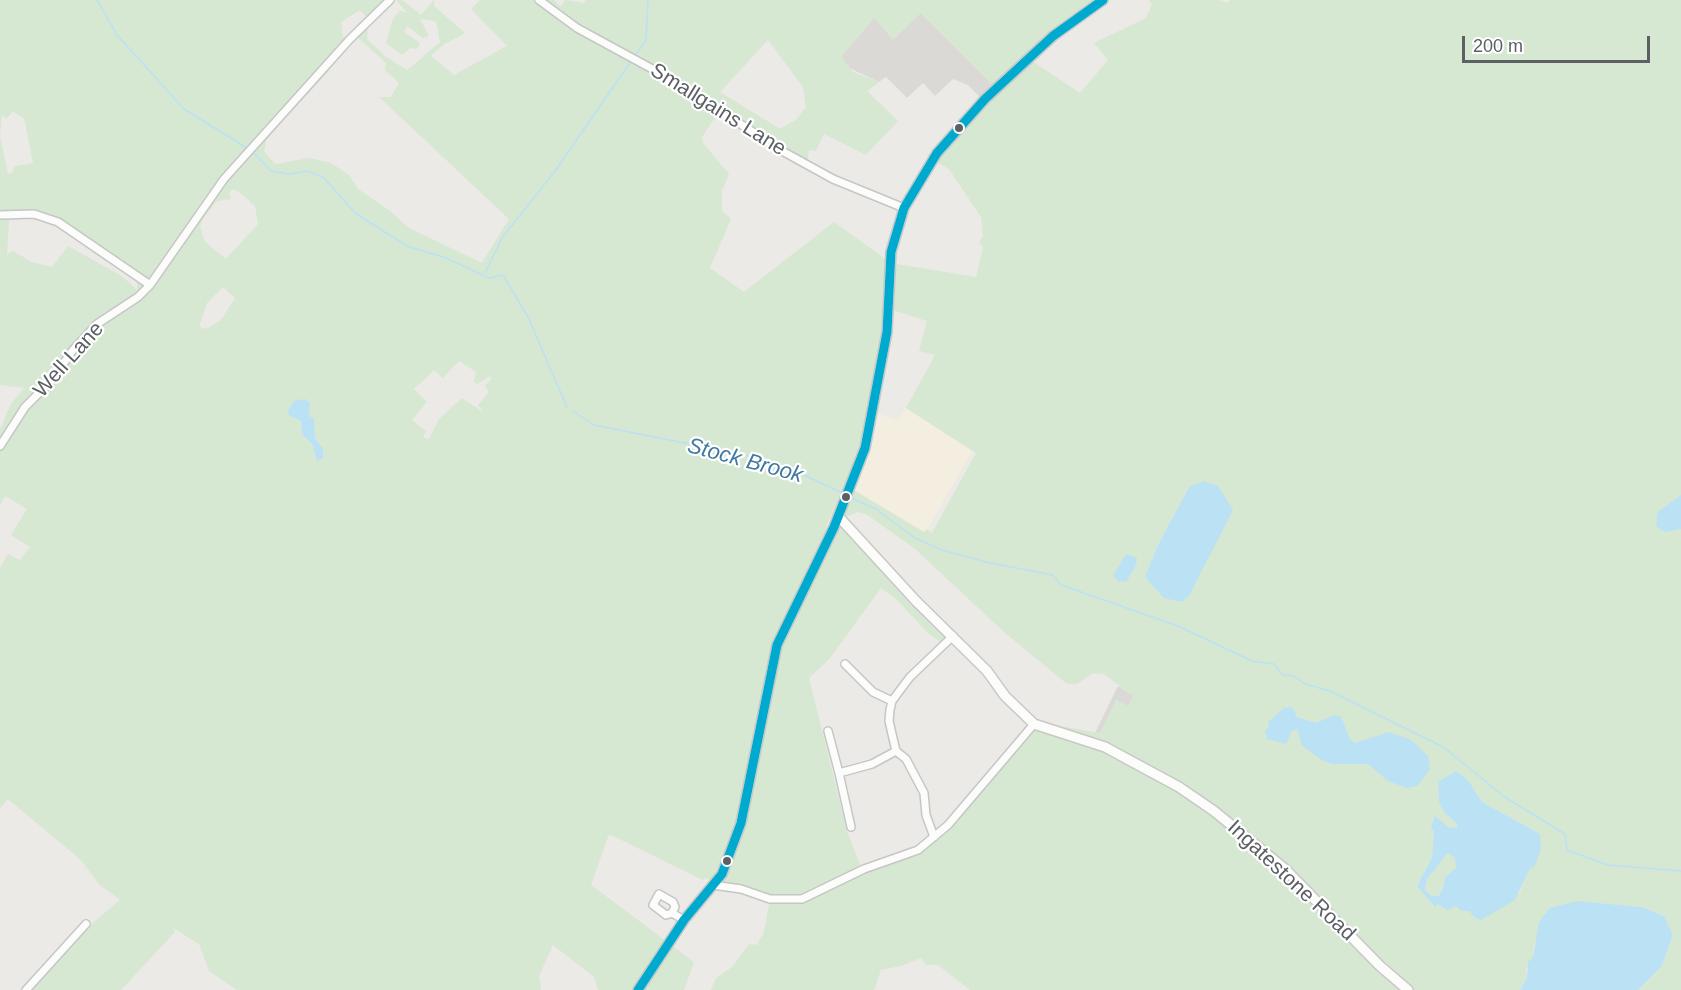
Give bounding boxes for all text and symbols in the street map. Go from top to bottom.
scale bar [1465,24,1652,62]
text: 200 m [1473,36,1523,56]
street label: Smallgains Lane [645,58,791,162]
unlabelled marker [953,122,965,134]
street label: Well Lane [29,317,109,403]
water label: Stock Brook [684,433,806,489]
unlabelled marker [840,491,852,503]
street label: Ingatestone Road [1222,815,1360,947]
unlabelled marker [721,855,733,867]

